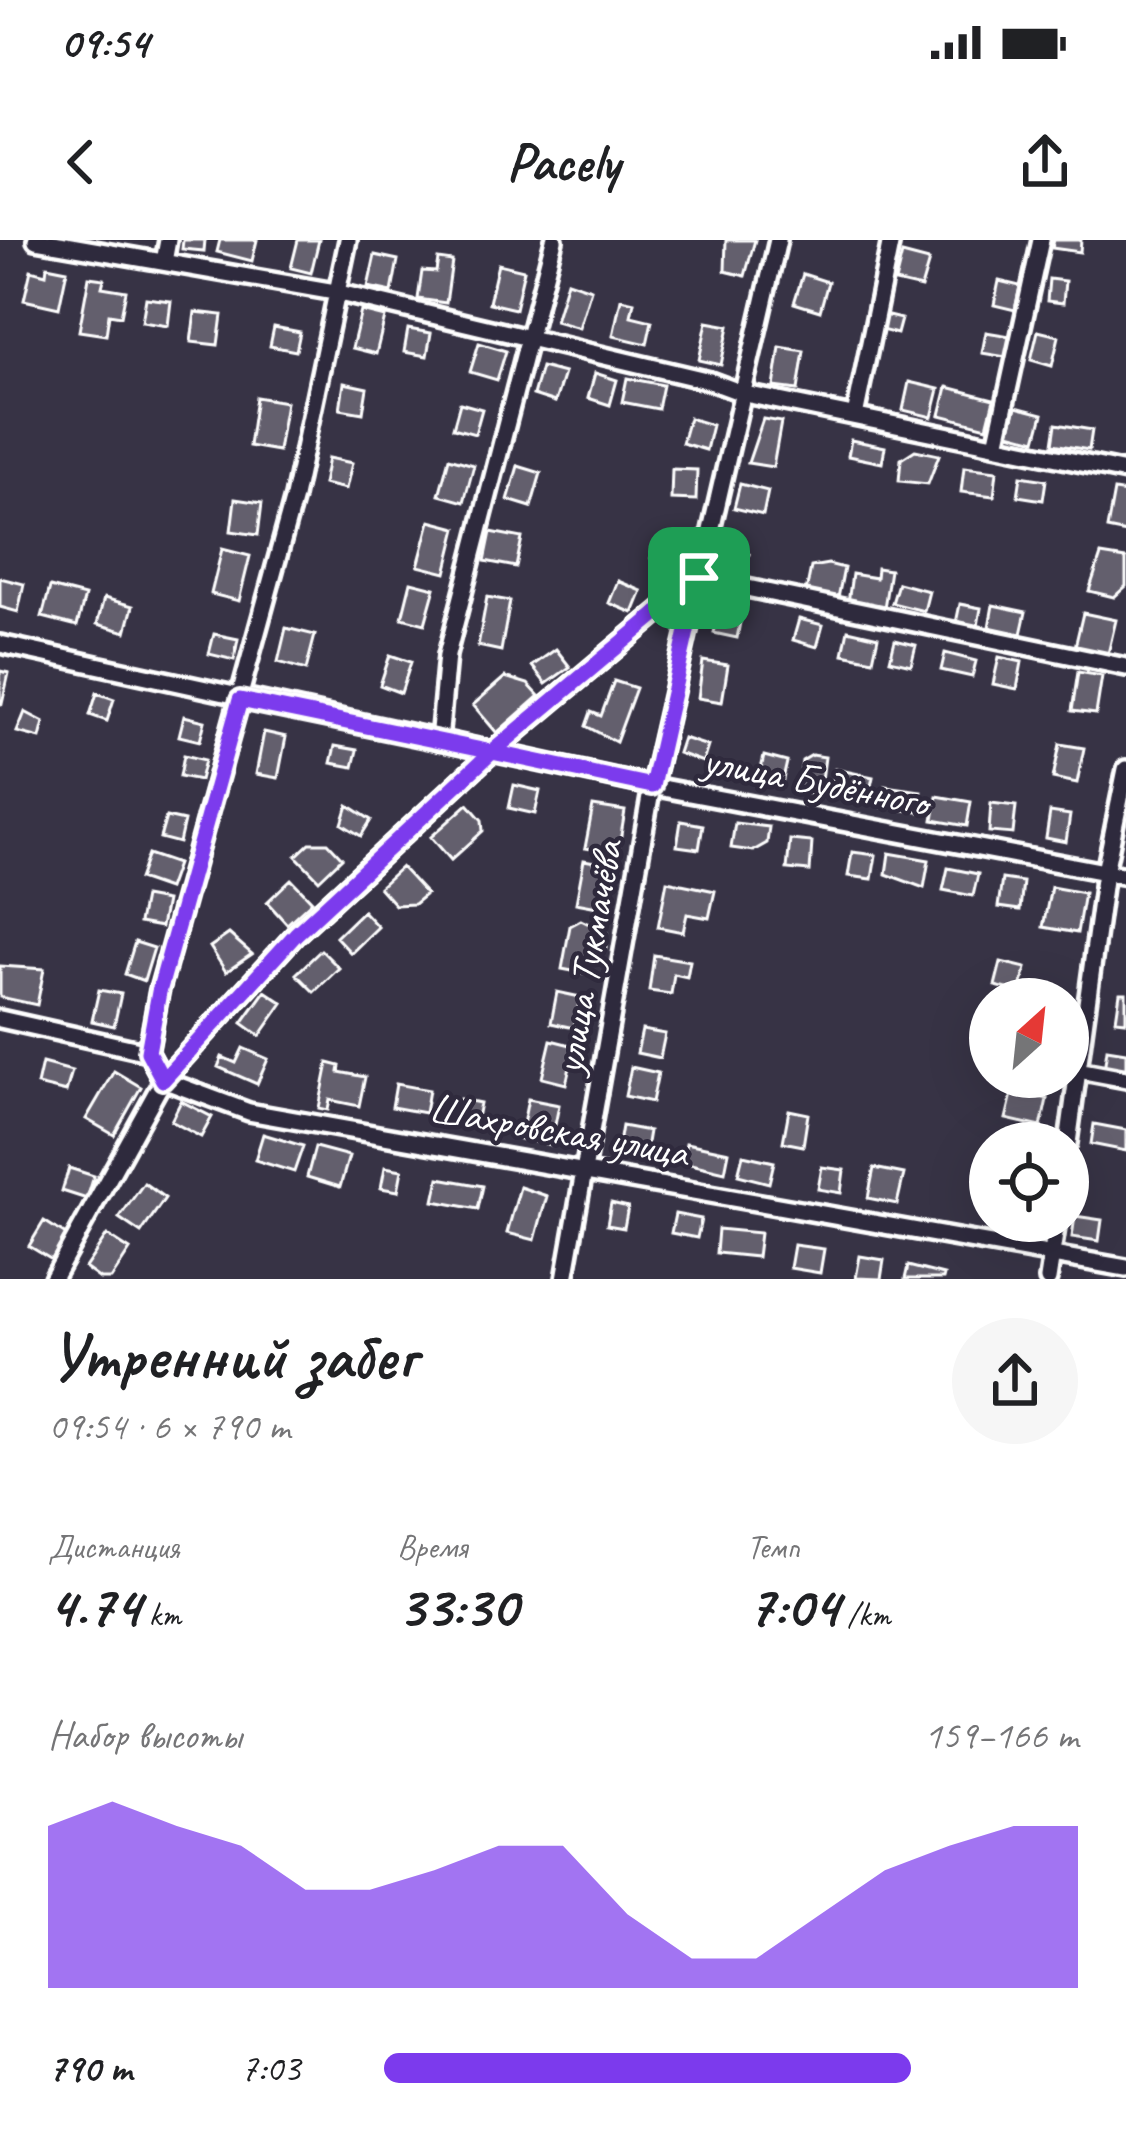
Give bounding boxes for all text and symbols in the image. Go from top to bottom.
text: 09:54 [60,14,149,71]
text: Pacely [507,128,619,196]
icon: back [48,129,114,195]
icon: share [1012,129,1078,195]
pin [648,527,750,629]
icon: arrive [666,545,732,611]
street label: улица Будённого [695,733,937,830]
street label: улица Тукмачёва [541,834,636,1081]
north arrow [969,978,1089,1098]
map controls [969,978,1089,1242]
street label: Шахровская улица [425,1082,695,1180]
button: locate [969,1122,1089,1242]
text: Утренний забег [48,1315,416,1398]
button: share [952,1318,1078,1444]
text: 09:54 · 6 × 790 m [48,1402,290,1451]
text: Дистанция [48,1526,180,1568]
text: Время [397,1526,467,1568]
text: Темп [747,1526,800,1568]
text: 4.74 [48,1568,141,1644]
text: 33:30 [397,1568,517,1644]
text: 7:04 [747,1568,839,1644]
text: km [141,1594,181,1636]
text: /km [839,1594,890,1636]
text: Набор высоты [48,1711,242,1760]
text: 159–166 m [924,1711,1078,1760]
text: 790 m [48,2044,132,2093]
text: 7:03 [240,2044,300,2093]

